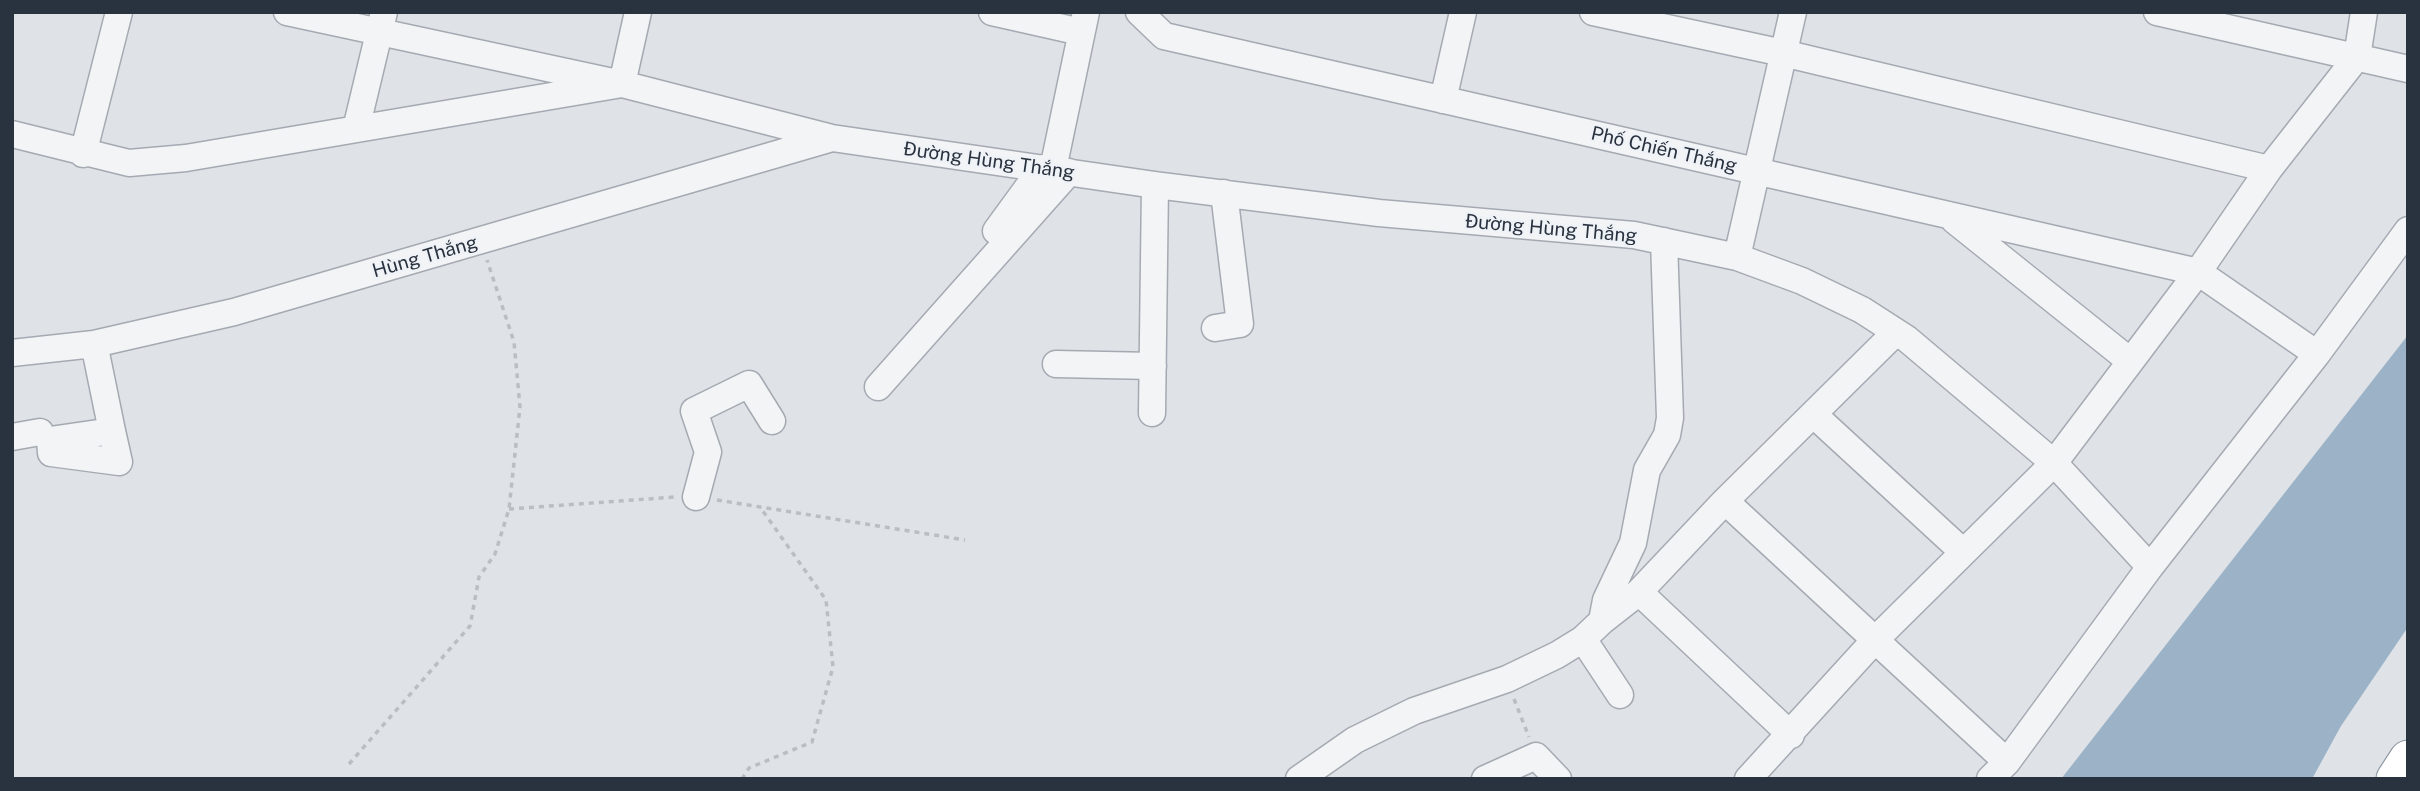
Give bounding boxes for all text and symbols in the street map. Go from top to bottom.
street label: Phố Chiến Thắng [1589,122,1739,178]
street label: Đường Hùng Thắng [902,138,1076,184]
street label: Đường Hùng Thắng [1464,210,1638,248]
street label: Hùng Thắng [370,231,480,283]

